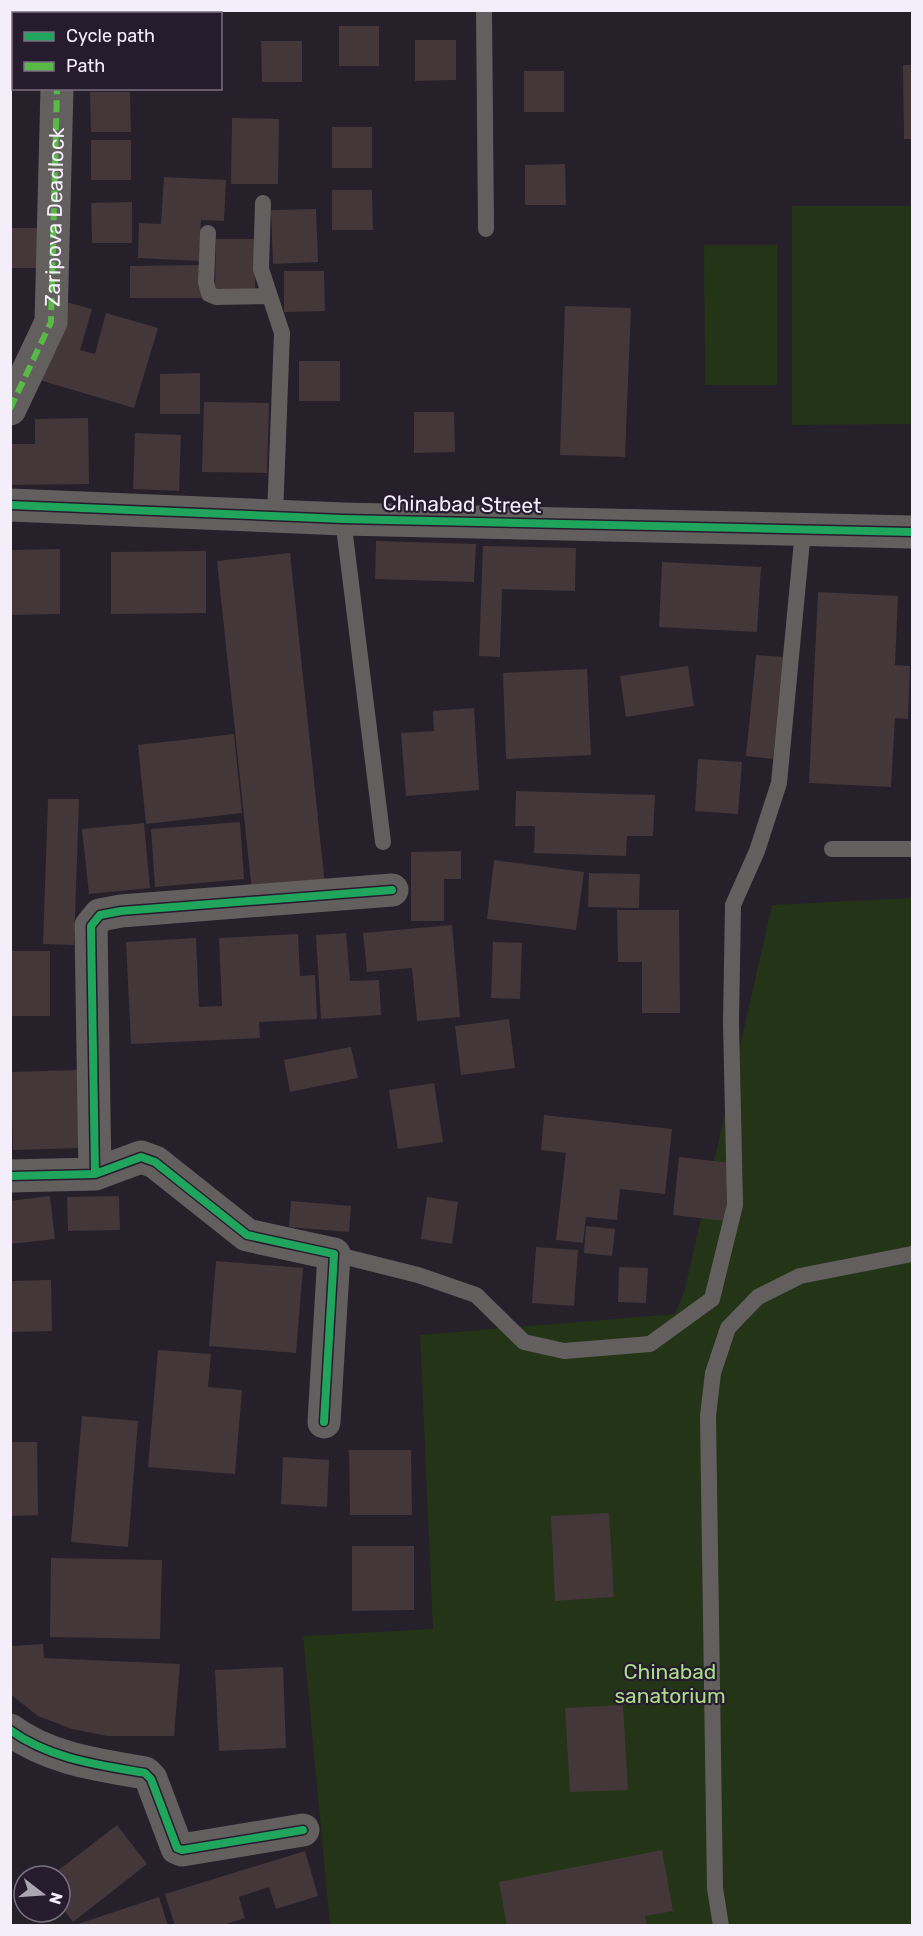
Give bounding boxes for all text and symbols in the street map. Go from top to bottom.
legend [12,12,222,90]
text: Cycle path [66,25,155,47]
text: Path [66,55,105,77]
street label: Zaripova Deadlock [39,127,68,307]
street label: Chinabad Street [382,490,542,518]
park label: Chinabad sanatorium [614,1659,726,1708]
north arrow [12,1864,72,1924]
text: N [45,1890,67,1907]

